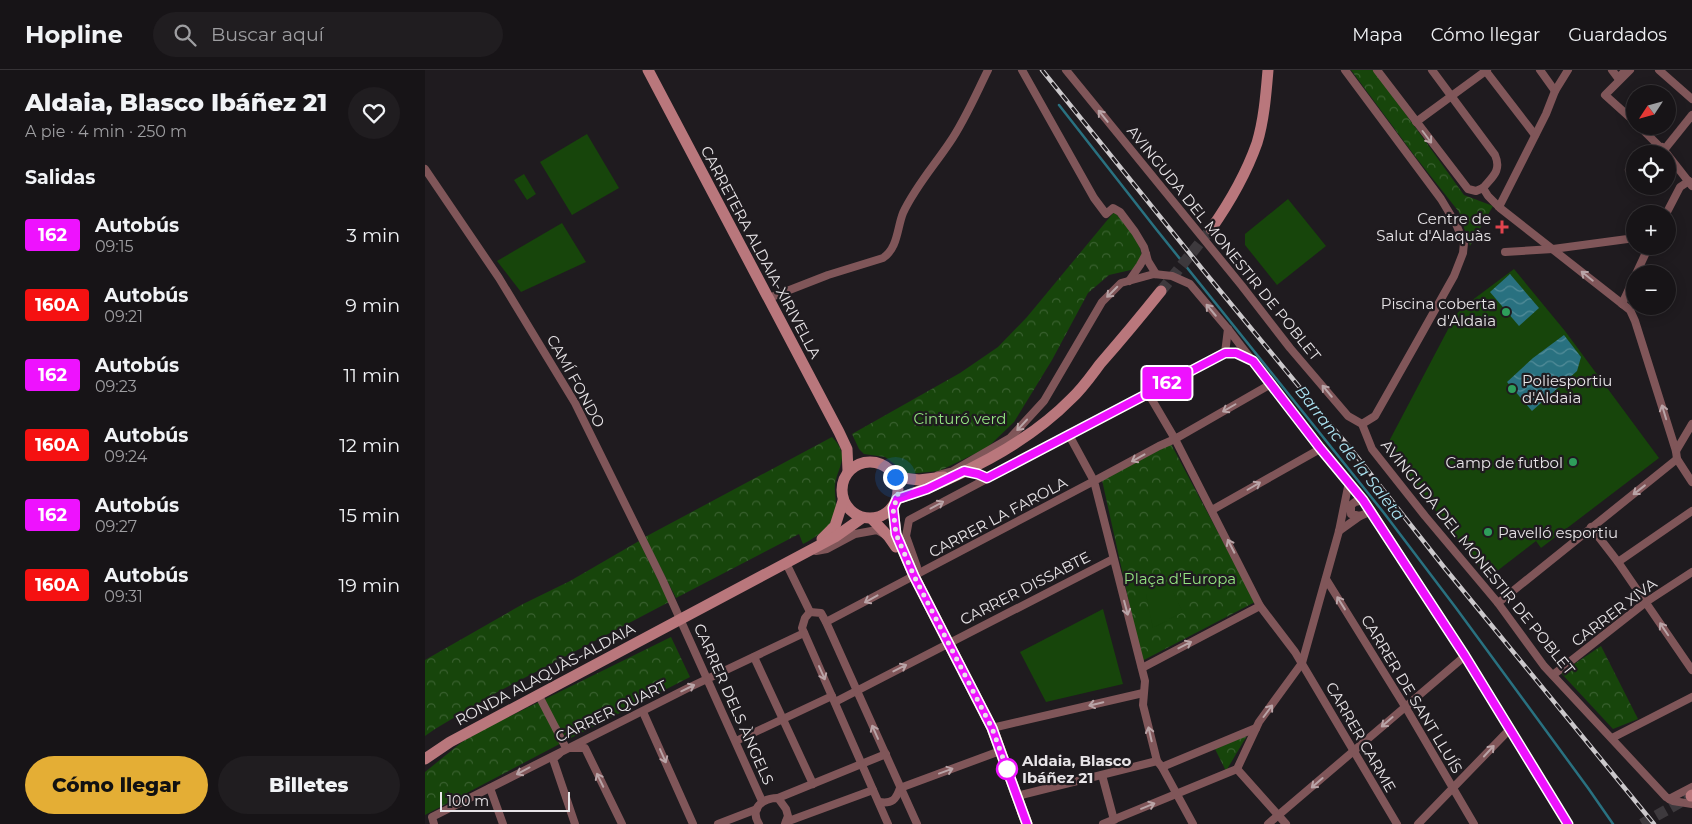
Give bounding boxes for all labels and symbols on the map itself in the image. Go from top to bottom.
north arrow [1626,85,1676,135]
one-way arrow [1098,109,1109,122]
street label: AVINGUDA DEL MONESTIR DE POBLET [1123,121,1325,365]
one-way arrow [1422,130,1433,143]
street label: CARRETERA ALDAIA-XIRIVELLA [697,142,825,362]
place label: Centre de Salut d'Alaquàs [1376,209,1491,245]
marker: Centre de Salut d'Alaquàs [1495,220,1509,234]
one-way arrow [1581,271,1594,282]
one-way arrow [1107,285,1119,297]
place label: Piscina coberta d'Aldaia [1381,294,1496,330]
one-way arrow [1206,303,1217,316]
marker: Piscina coberta d'Aldaia [1500,306,1512,318]
street label: CAMÍ FONDO [543,331,609,431]
line badge: 162 [1138,367,1196,399]
place label: Poliesportiu d'Aldaia [1522,371,1612,407]
water label: Barranc de la Saleta [1291,382,1409,524]
marker: Poliesportiu d'Aldaia [1506,383,1518,395]
one-way arrow [1321,385,1333,398]
one-way arrow [1222,404,1237,414]
one-way arrow [1659,405,1669,421]
park label: Cinturó verd [913,409,1007,428]
one-way arrow [1016,419,1028,432]
street label: AVINGUDA DEL MONESTIR DE POBLET [1377,435,1579,679]
one-way arrow [1130,453,1145,463]
place label: Camp de futbol [1446,453,1563,472]
marker: Camp de futbol [1567,456,1579,468]
your location [883,465,908,490]
street label: CARRER LA FAROLA [926,472,1071,562]
one-way arrow [1247,481,1262,491]
one-way arrow [1633,484,1646,495]
one-way arrow [929,500,944,510]
place label: Pavelló esportiu [1498,523,1618,542]
marker: Pavelló esportiu [1482,526,1494,538]
one-way arrow [1226,539,1236,554]
street label: CARRER DISSABTE [957,547,1093,629]
park label: Plaça d'Europa [1124,569,1236,588]
street label: CARRER XIVA [1567,574,1661,650]
one-way arrow [864,595,879,604]
one-way arrow [1335,596,1345,610]
one-way arrow [1122,600,1131,616]
street label: CARRER DE SANT LLUÍS [1357,611,1467,777]
street label: RONDA ALAQUÀS-ALDAIA [452,618,638,729]
street label: CARRER DELS ÀNGELS [690,620,778,788]
one-way arrow [1659,623,1669,637]
one-way arrow [1177,640,1192,650]
one-way arrow [893,663,908,673]
one-way arrow [817,665,827,680]
street label: CARRER QUART [552,676,670,746]
street label: CARRER CARME [1322,679,1400,795]
one-way arrow [680,683,695,692]
one-way arrow [1088,700,1104,709]
one-way arrow [1262,705,1273,718]
one-way arrow [1381,716,1394,728]
one-way arrow [870,725,880,740]
one-way arrow [1145,726,1154,742]
one-way arrow [1482,745,1494,758]
one-way arrow [658,748,668,763]
place label: Aldaia, Blasco Ibáñez 21 [1021,751,1132,787]
marker: Aldaia, Blasco Ibáñez 21 [996,758,1018,780]
one-way arrow [515,766,530,776]
one-way arrow [938,766,953,775]
one-way arrow [595,773,604,788]
one-way arrow [1310,777,1323,788]
scale bar [440,789,570,812]
one-way arrow [1140,801,1155,810]

